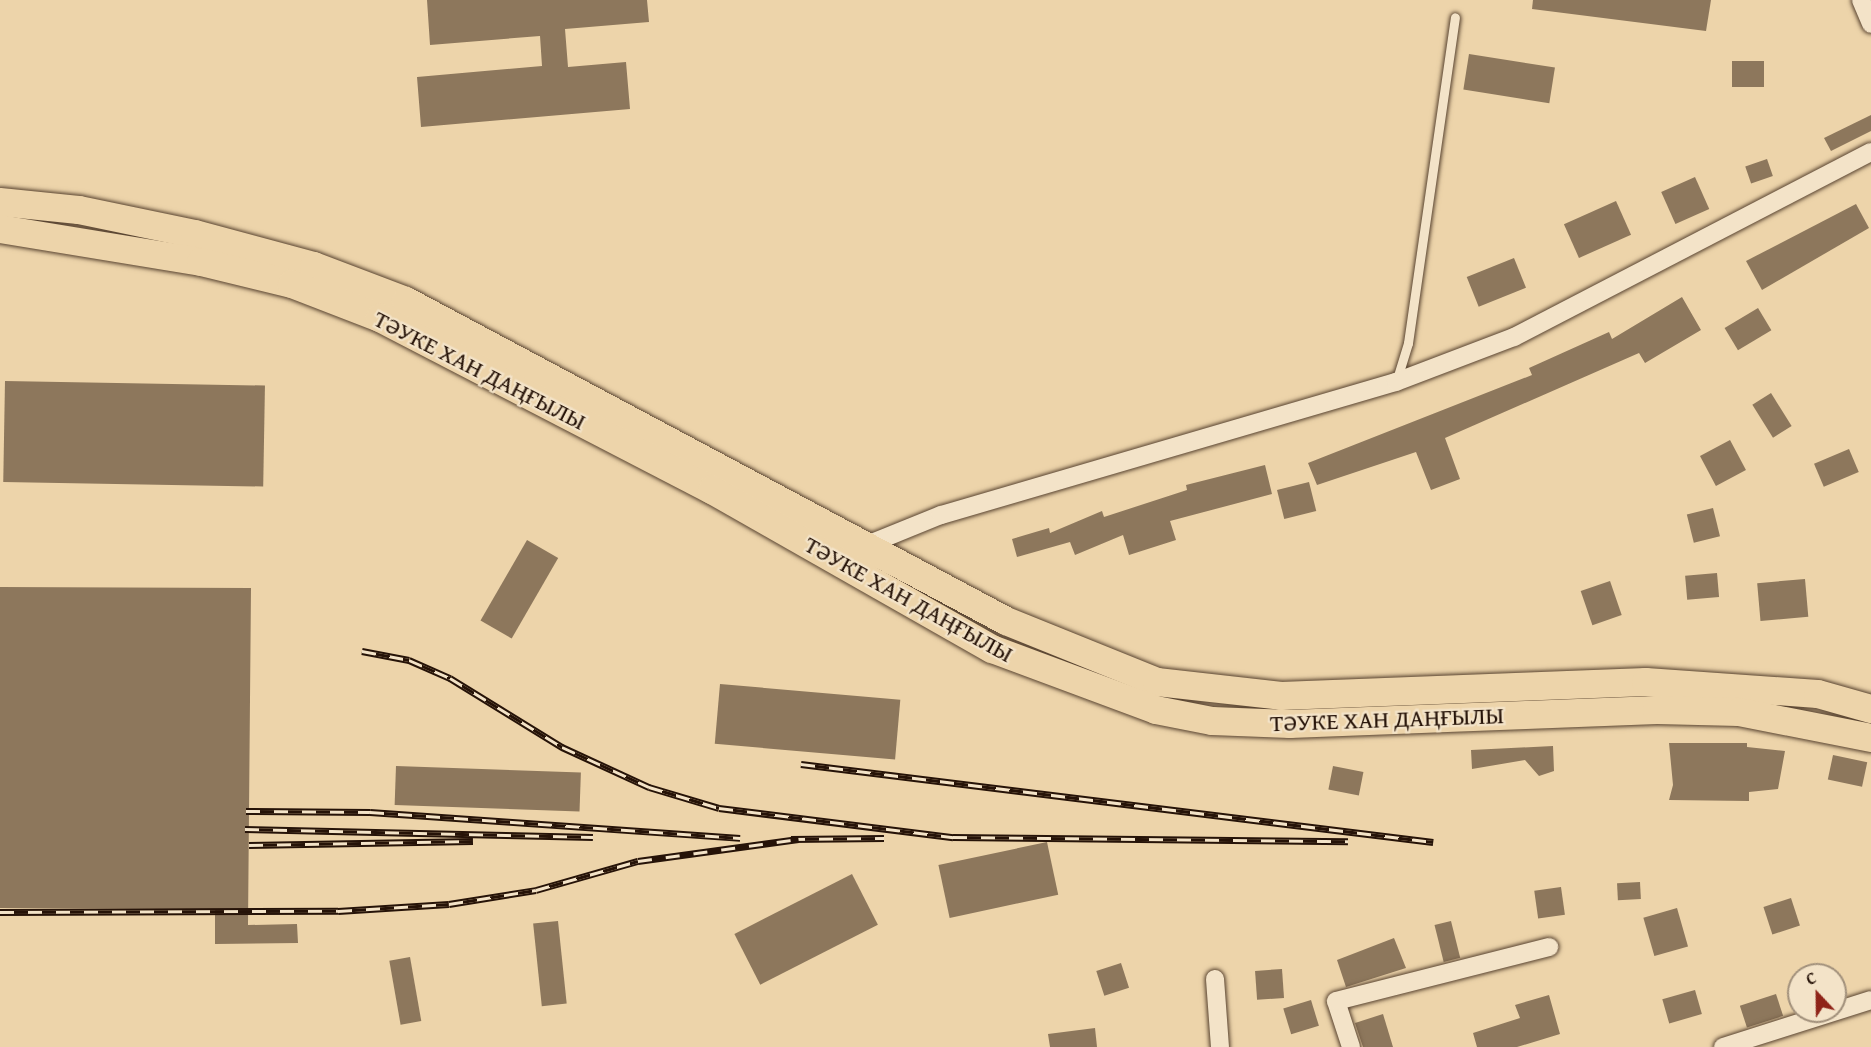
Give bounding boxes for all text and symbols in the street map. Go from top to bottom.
street label: ТӘУКЕ ХАН ДАҢҒЫЛЫ [369,304,591,436]
street label: ТӘУКЕ ХАН ДАҢҒЫЛЫ [800,530,1018,668]
street label: ТӘУКЕ ХАН ДАҢҒЫЛЫ [1269,701,1505,737]
north arrow [1787,963,1847,1023]
text: С [1802,965,1820,991]

